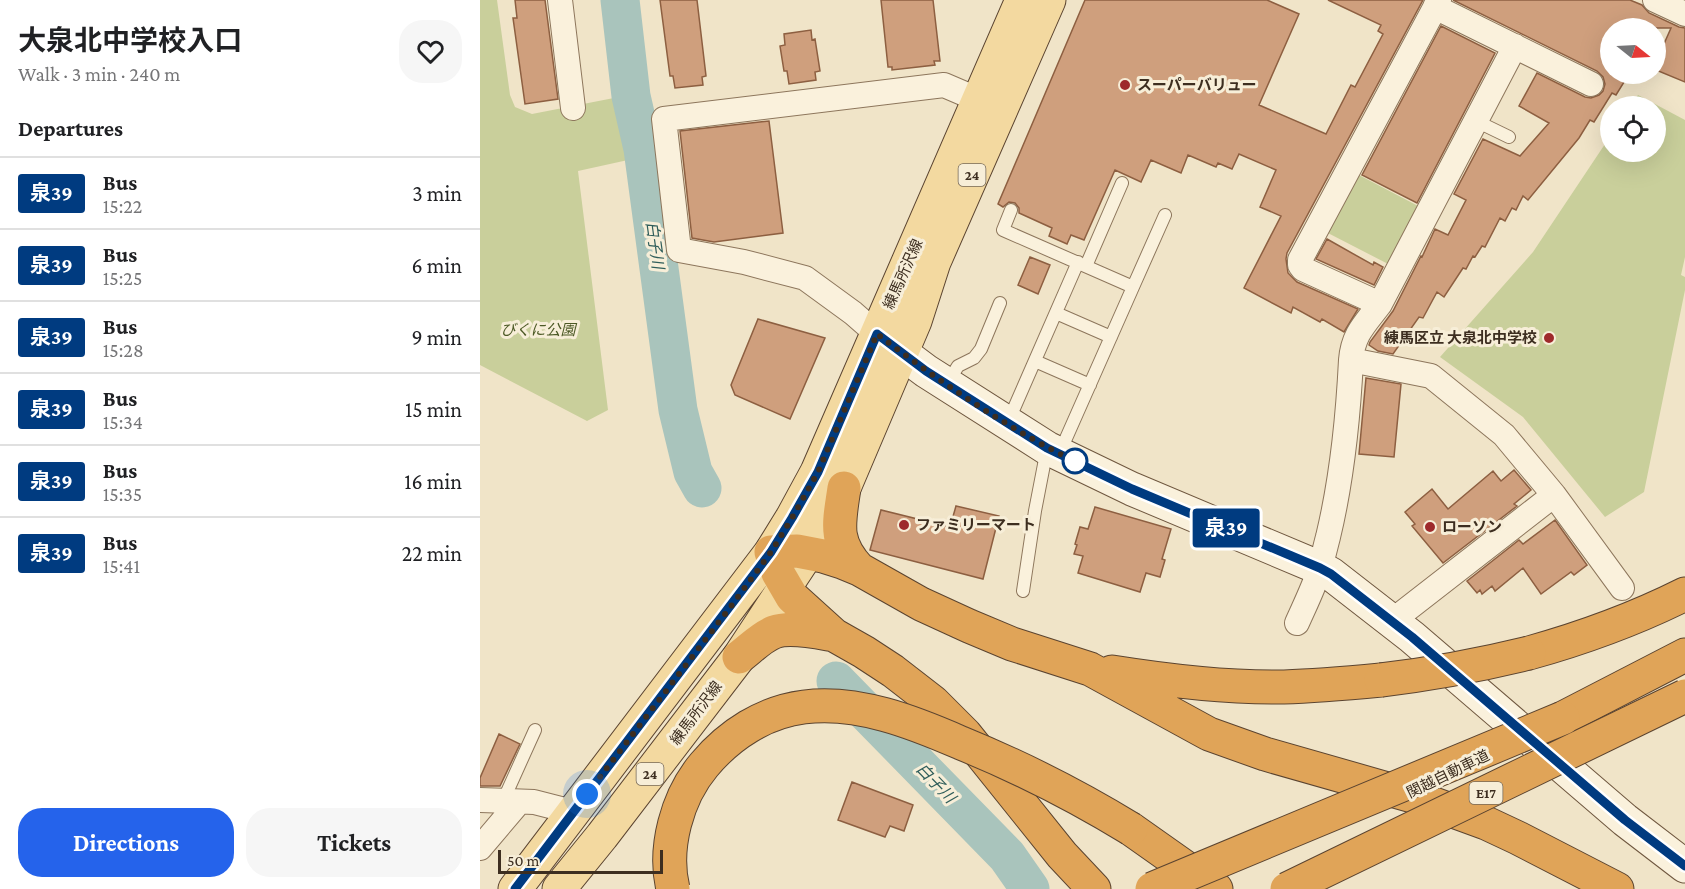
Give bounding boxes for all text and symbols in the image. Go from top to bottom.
north arrow [1600,18,1666,84]
map controls [1600,18,1666,162]
button: heart [399,20,462,83]
text: 大泉北中学校入口 [18,25,242,56]
text: Walk · 3 min · 240 m [18,63,180,85]
place label: スーパーバリュー [1137,77,1257,93]
marker: スーパーバリュー [1118,78,1132,92]
button: locate [1600,96,1666,162]
text: Departures [18,116,123,141]
road number: 24 [958,164,986,186]
text: Bus [103,170,137,195]
text: 泉39 [30,181,73,205]
text: 3 min [412,181,462,206]
text: 15:22 [103,195,142,217]
water label: 白子川 [643,220,667,272]
street label: 練馬所沢線 [880,236,926,312]
text: Bus [103,242,137,267]
text: 泉39 [30,253,73,277]
text: 6 min [411,253,462,278]
text: 15:25 [103,267,142,289]
text: Bus [103,314,137,339]
park label: びくに公園 [500,322,577,338]
text: 泉39 [30,325,73,349]
text: 9 min [411,325,462,350]
place label: 練馬区立 大泉北中学校 [1384,330,1537,346]
marker: 練馬区立 大泉北中学校 [1542,331,1556,345]
text: 15:28 [103,339,144,361]
text: Bus [103,386,137,411]
text: 泉39 [30,397,73,421]
text: 15 min [405,397,462,422]
text: 15:34 [103,411,143,433]
unlabelled marker [1062,448,1088,474]
text: Bus [103,458,137,483]
text: 泉39 [30,469,73,493]
text: 16 min [404,469,462,494]
text: 15:35 [103,483,142,505]
line badge: 泉39 [1192,508,1260,548]
text: 泉39 [1205,516,1247,540]
place label: ファミリーマート [916,517,1036,533]
marker: ファミリーマート [897,518,911,532]
place label: ローソン [1442,519,1502,535]
marker: ローソン [1423,520,1437,534]
text: Bus [103,530,137,555]
text: 泉39 [30,541,73,565]
text: 22 min [402,541,462,566]
text: 15:41 [103,555,140,577]
street label: 練馬所沢線 [667,678,725,748]
street label: 関越自動車道 [1404,747,1492,801]
water label: 白子川 [913,760,960,808]
road number: 24 [636,763,664,785]
your location [572,779,602,809]
road number: E17 [1470,782,1502,804]
button: Directions [18,808,234,877]
button: Tickets [246,808,462,877]
scale bar [498,847,663,874]
text: 50 m [507,852,539,869]

